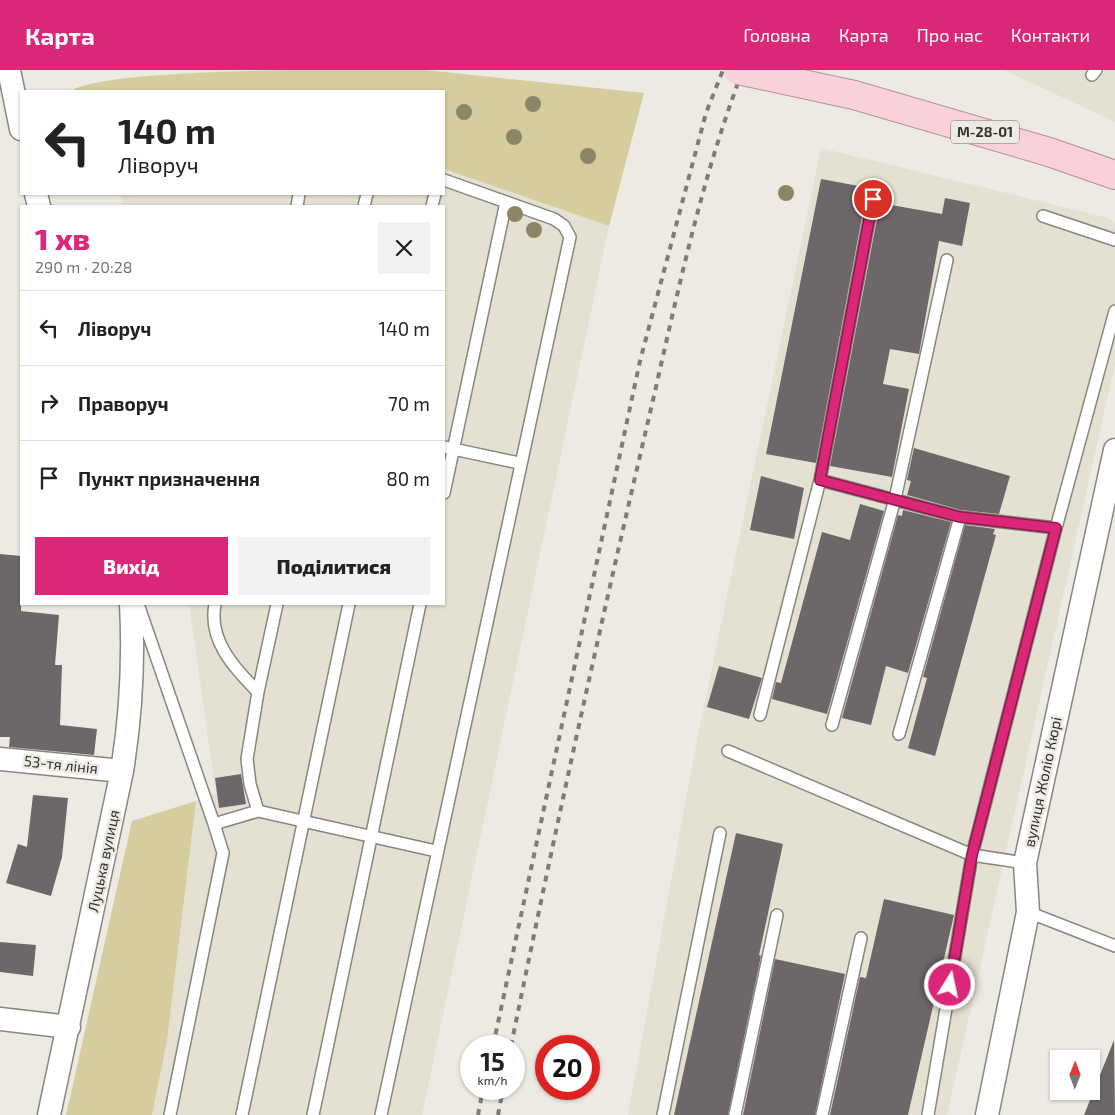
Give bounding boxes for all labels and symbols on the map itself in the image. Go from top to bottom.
road number: М-28-01 [951,121,1019,144]
pin [852,178,894,220]
street label: вулиця Жоліо Кюрі [1019,715,1066,849]
street label: 53-тя лінія [23,751,99,777]
street label: Луцька вулиця [83,808,124,914]
position arrow [923,958,975,1010]
speed limit sign: 20 [535,1035,600,1100]
north arrow [1050,1050,1100,1100]

